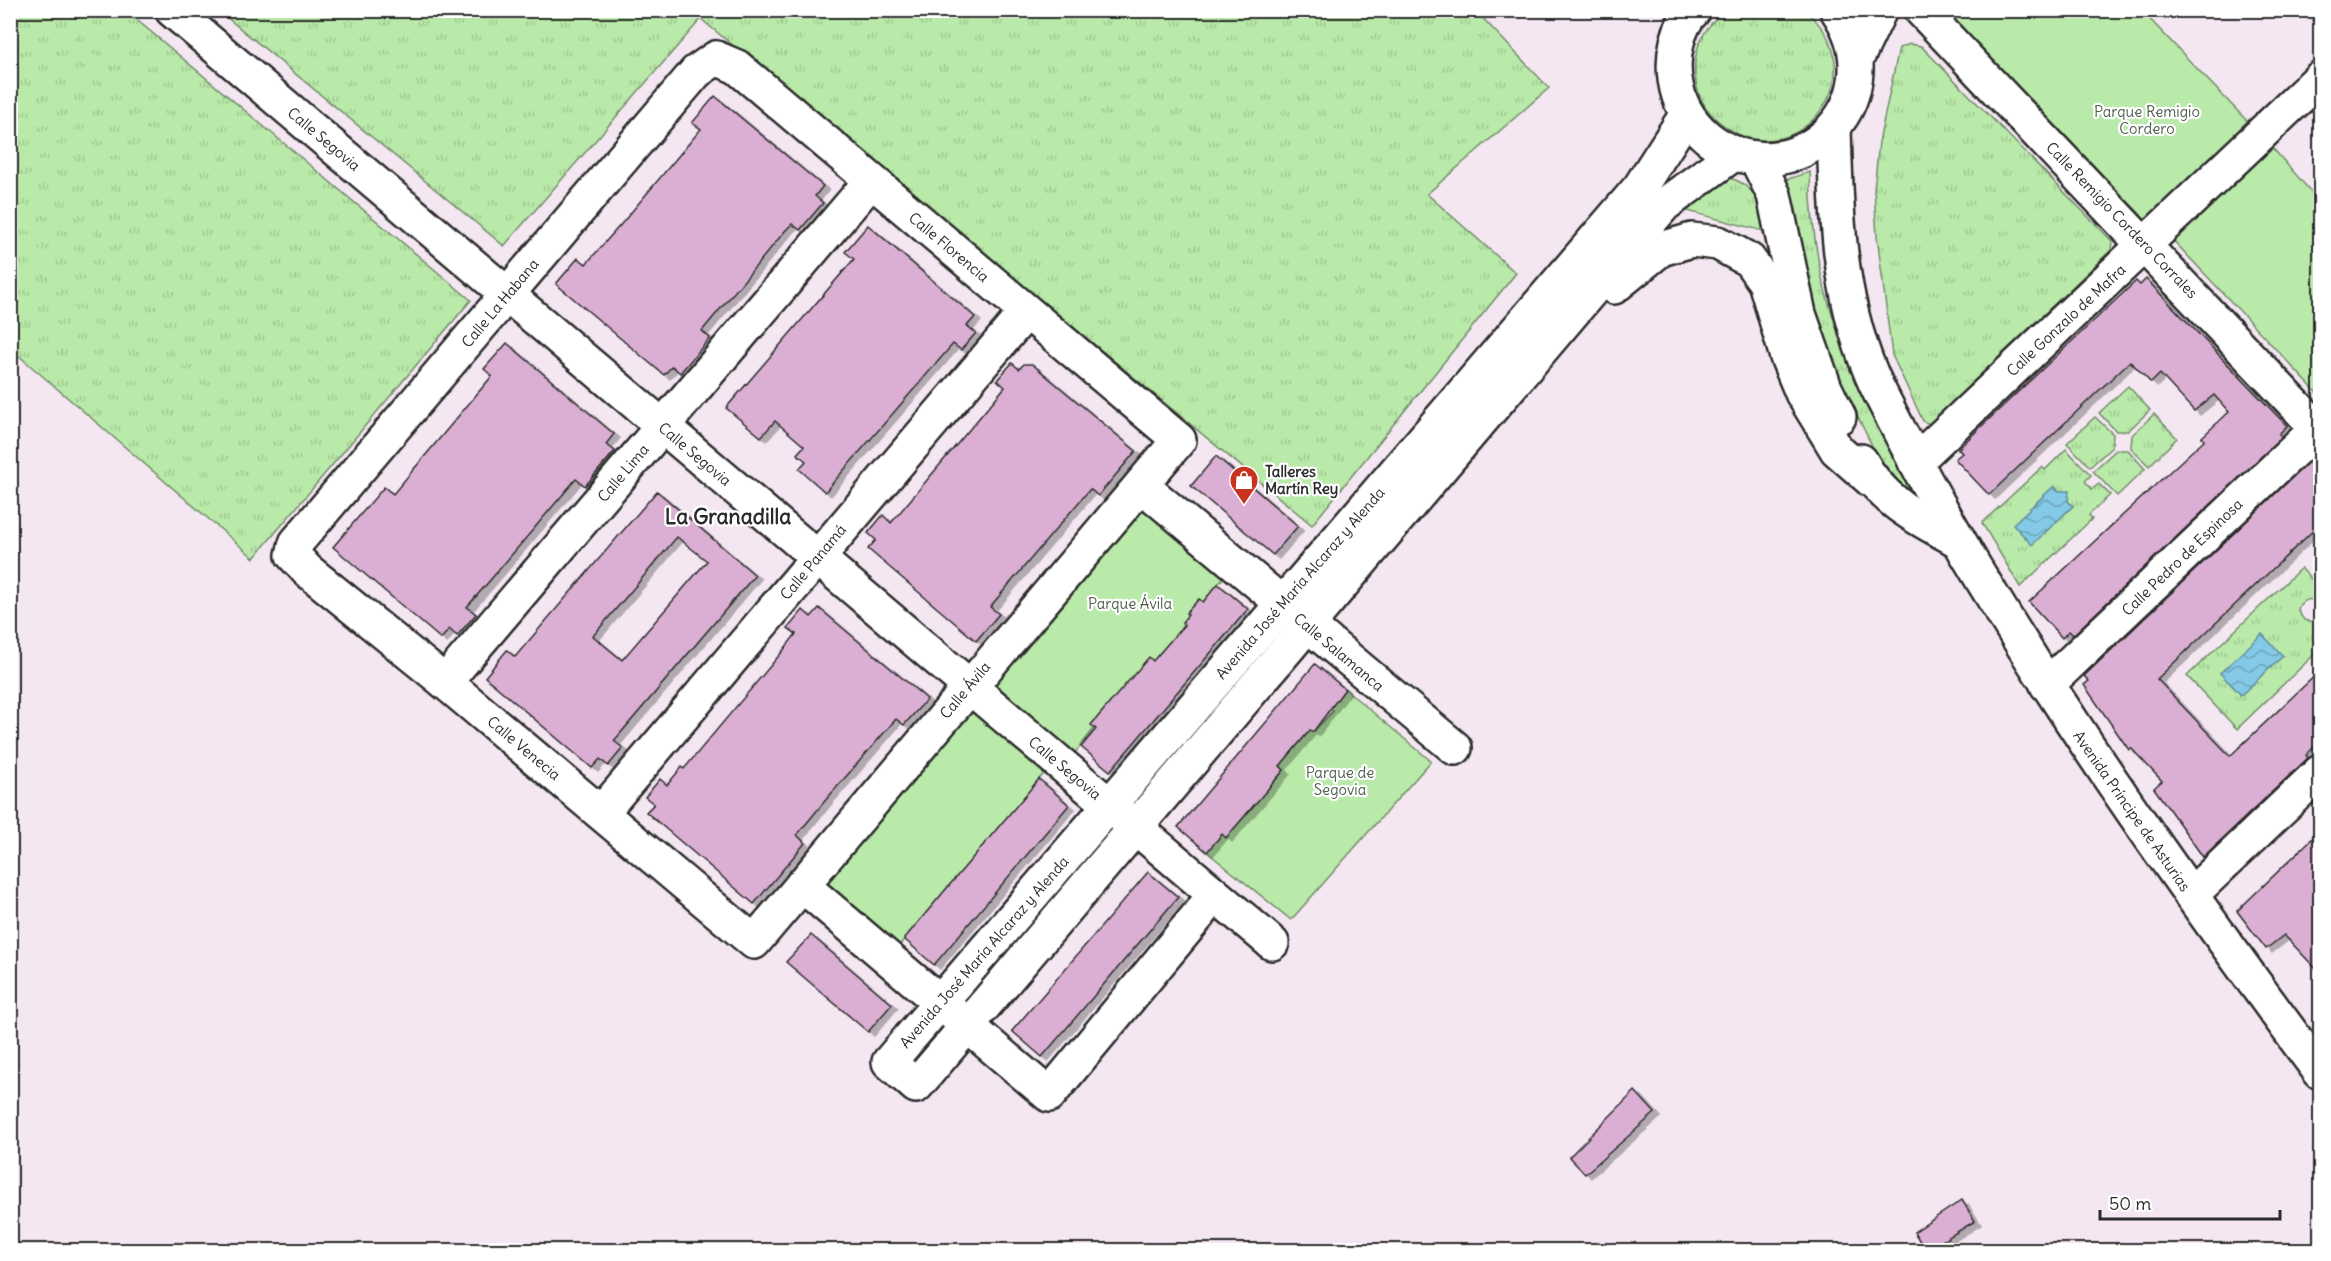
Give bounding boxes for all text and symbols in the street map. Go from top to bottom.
park label: Parque Remigio Cordero [2094,102,2200,138]
street label: Calle Segovia [284,103,365,175]
street label: Calle Remigio Cordero Corrales [2042,138,2202,302]
street label: Calle Florencia [905,208,993,286]
street label: Calle La Habana [457,254,543,351]
street label: Calle Gonzalo de Mafra [2002,260,2130,380]
street label: Calle Segovia [655,418,736,490]
street label: Calle Lima [593,440,653,506]
place label: Talleres Martín Rey [1265,462,1338,499]
shop icon: Talleres Martín Rey [1228,464,1260,506]
street label: Avenida José María Alcaraz y Alenda [1211,483,1389,683]
street label: Calle Pedro de Espinosa [2118,494,2247,620]
district label: La Granadilla [665,503,791,530]
street label: Calle Panamá [776,520,850,604]
park label: Parque Ávila [1088,594,1172,613]
street label: Calle Salamanca [1290,609,1388,696]
street label: Calle Ávila [936,657,995,722]
street label: Calle Venecia [483,712,565,784]
street label: Avenida Príncipe de Asturias [2069,727,2195,895]
street label: Calle Segovia [1025,732,1106,804]
park label: Parque de Segovia [1306,763,1374,799]
street label: Avenida José María Alcaraz y Alenda [895,852,1073,1052]
scale bar [2100,1183,2280,1221]
text: 50 m [2109,1192,2151,1215]

